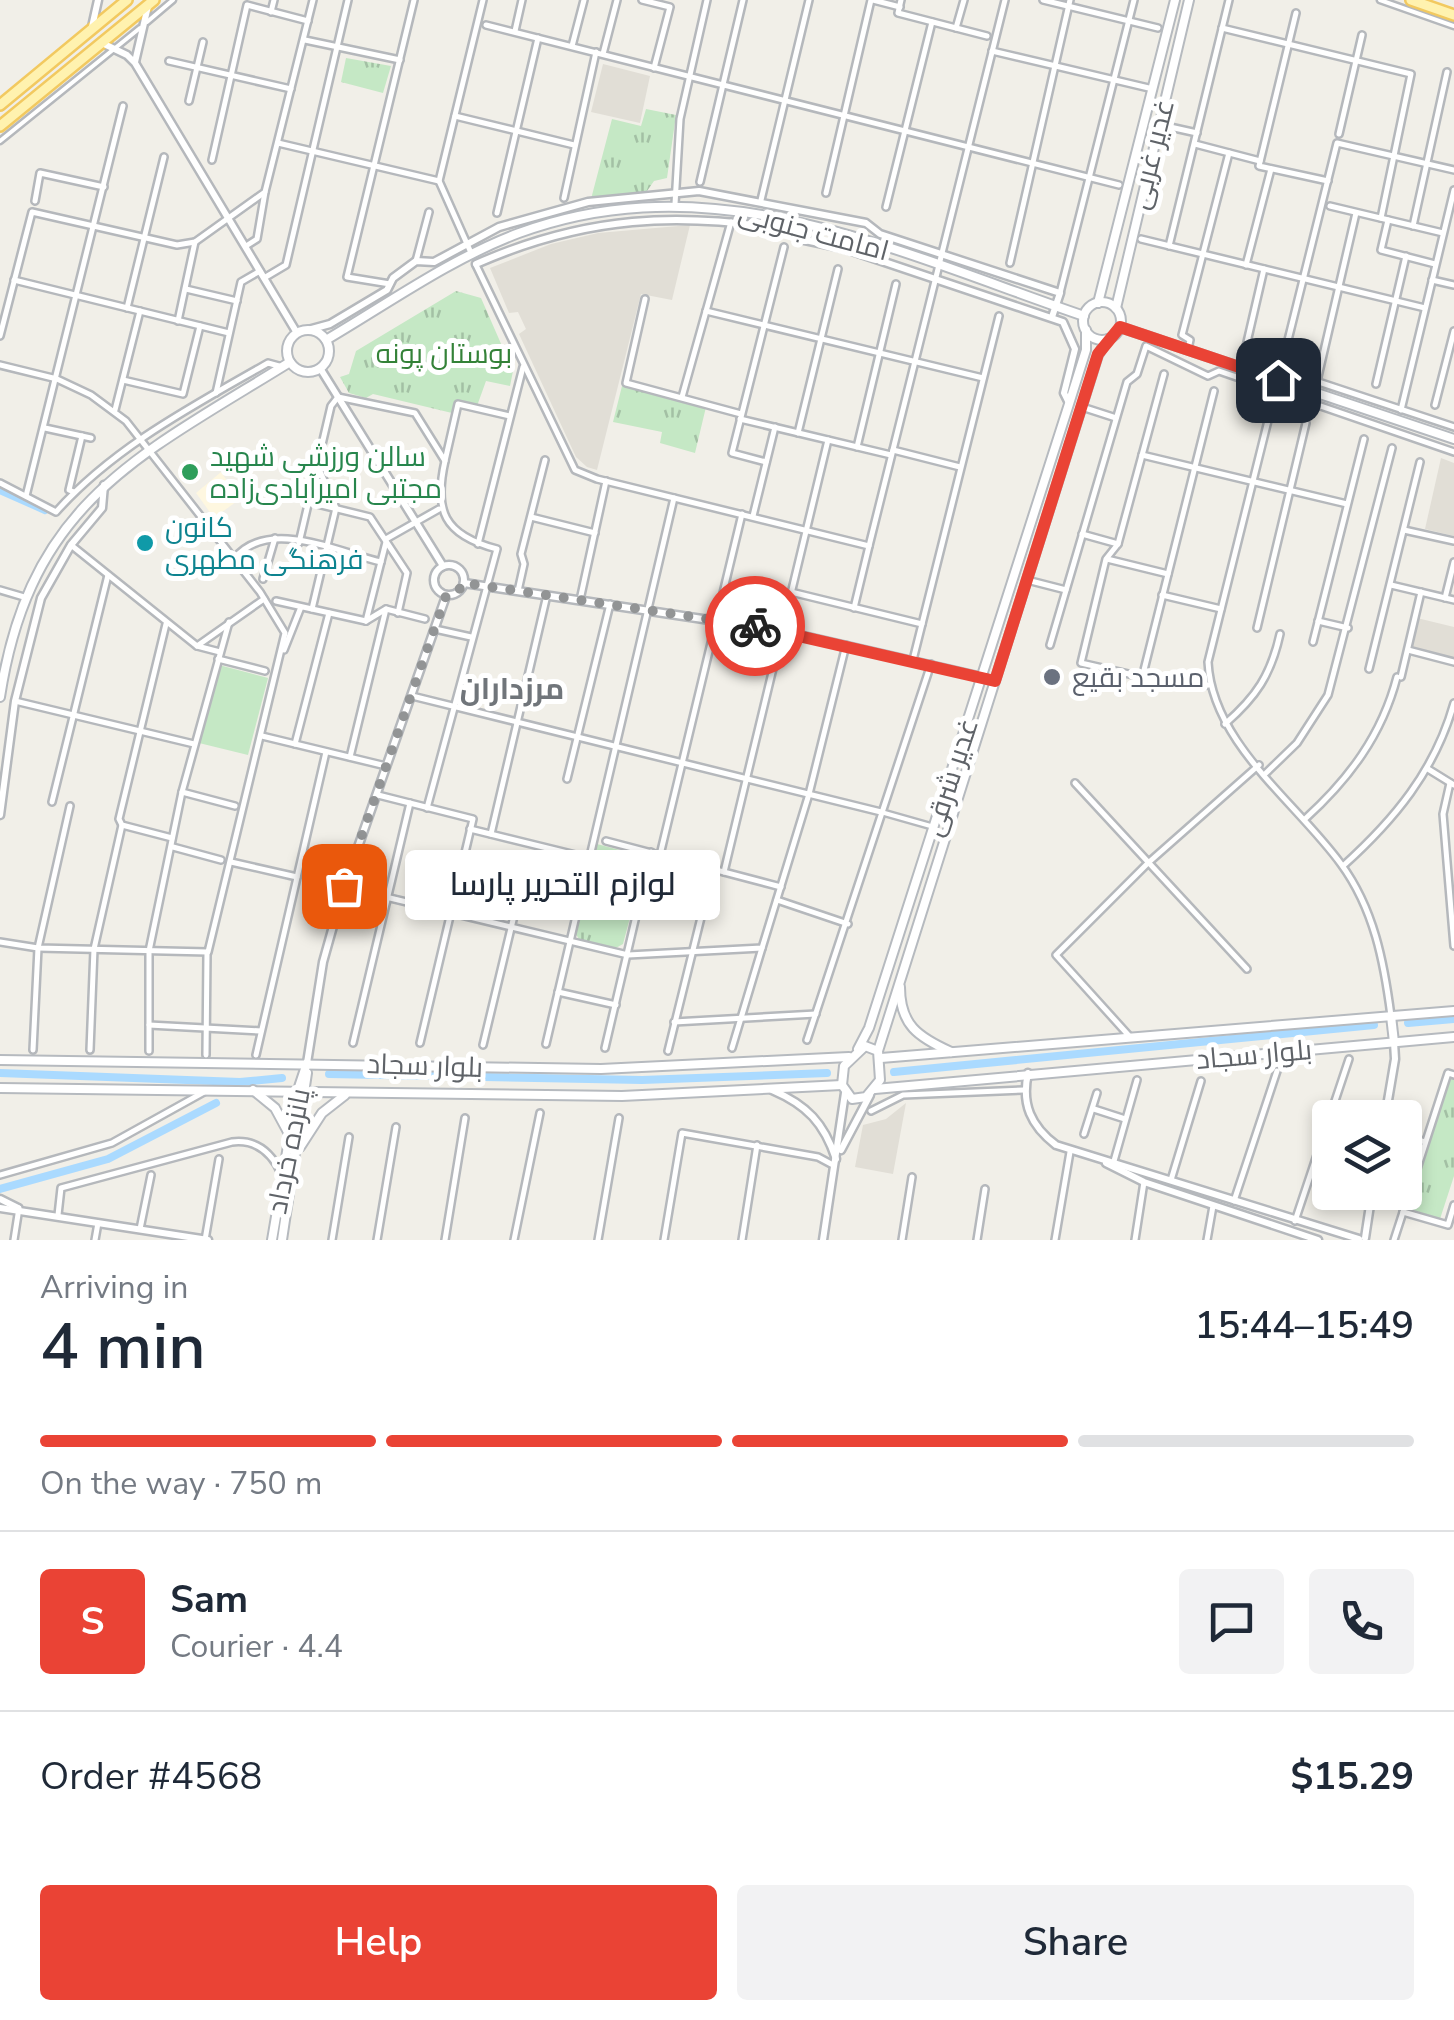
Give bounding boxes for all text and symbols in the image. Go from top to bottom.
street label: غدیر غربی [1120,95,1184,213]
street label: امامت جنوبی [734,194,893,270]
park label: بوستان پونه [376,335,512,373]
pin [1236,338,1321,423]
icon: home [1251,353,1306,408]
place label: سالن ورزشی شهید مجتبی امیرآبادی‌زاده [210,438,442,508]
marker: سالن ورزشی شهید مجتبی امیرآبادی‌زاده [179,461,201,483]
place label: کانون فرهنگی مطهری [165,509,364,579]
marker: کانون فرهنگی مطهری [134,532,156,554]
courier [705,576,805,676]
icon: bike [728,599,783,654]
place label: مسجد بقیع [1072,659,1204,697]
marker: مسجد بقیع [1041,666,1063,688]
district label: مرزداران [460,669,564,710]
street label: غدیر شرقی [914,713,988,841]
pin [302,844,387,929]
callout: لوازم التحریر پارسا [404,851,719,921]
icon: bag [317,859,372,914]
text: لوازم التحریر پارسا [449,863,676,906]
street label: بلوار سجاد [1195,1031,1314,1079]
street label: بلوار سجاد [366,1045,484,1087]
street label: پانزده خرداد [258,1085,320,1217]
map controls [1312,1100,1422,1210]
button: layers [1312,1100,1422,1210]
text: Arriving in [40,1266,188,1309]
text: 15:44–15:49 [1195,1300,1414,1351]
text: 4 min [40,1302,206,1391]
text: On the way · 750 m [40,1462,322,1505]
button: chat [1179,1569,1284,1674]
button: phone [1309,1569,1414,1674]
text: Sam [170,1574,248,1625]
text: S [81,1596,104,1647]
text: Courier · 4.4 [170,1625,343,1668]
text: Order #4568 [40,1751,262,1802]
text: $15.29 [1291,1751,1414,1802]
button: Help [40,1885,717,2000]
button: Share [737,1885,1414,2000]

